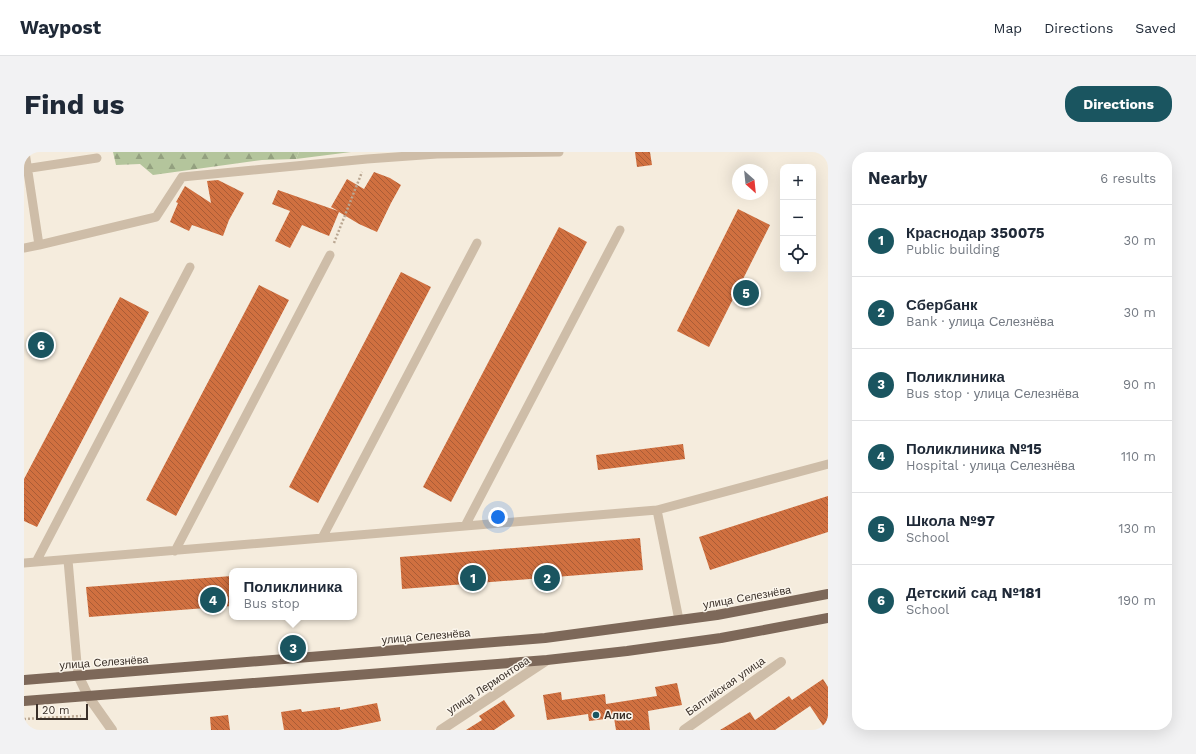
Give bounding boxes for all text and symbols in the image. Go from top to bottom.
text: Waypost [20,16,101,39]
text: Map [994,20,1022,36]
text: Directions [1044,20,1113,36]
text: Saved [1135,20,1176,36]
button: Directions [1065,86,1172,122]
text: Find us [24,88,124,121]
north arrow [732,164,768,200]
map controls [780,164,816,272]
button: + [780,164,816,200]
text: Nearby [868,168,927,188]
text: 6 results [1100,171,1156,186]
button: − [780,200,816,236]
text: Краснодар 350075 [906,224,1045,242]
text: 1 [878,233,884,248]
text: 30 m [1124,233,1156,248]
button: locate [780,236,816,272]
text: Public building [906,242,999,257]
pin: 5 [733,278,759,308]
text: Сбербанк [906,296,978,314]
text: 2 [877,305,885,320]
text: 30 m [1124,305,1156,320]
text: Bank · улица Селезнёва [906,314,1054,329]
pin: 6 [28,330,54,360]
text: Поликлиника [906,368,1005,386]
text: 3 [877,377,885,392]
text: 90 m [1123,377,1156,392]
text: Bus stop · улица Селезнёва [906,386,1079,401]
text: Поликлиника №15 [906,440,1042,458]
text: 4 [877,449,885,464]
text: 110 m [1121,449,1156,464]
text: Hospital · улица Селезнёва [906,458,1075,473]
your location [488,507,508,527]
text: Школа №97 [906,512,995,530]
text: 5 [877,521,885,536]
text: 130 m [1118,521,1156,536]
text: School [906,530,949,545]
pin: 1 [460,563,486,593]
pin: 2 [534,563,560,593]
popup [229,568,357,620]
text: Поликлиника [244,578,342,596]
street label: улица Селезнёва [702,583,793,612]
text: Детский сад №181 [906,584,1041,602]
pin: 4 [200,585,226,615]
text: 6 [877,593,885,608]
text: 190 m [1118,593,1156,608]
text: Bus stop [244,596,300,611]
text: School [906,602,949,617]
street label: улица Селезнёва [381,626,472,647]
pin: 3 [280,633,306,663]
street label: улица Селезнёва [59,653,150,672]
street label: улица Лермонтова [444,653,533,717]
street label: Балтийская улица [683,654,768,719]
scale bar [36,702,88,721]
text: 20 m [42,704,70,717]
place label: Алис [604,709,632,722]
marker: Алис [591,710,601,720]

